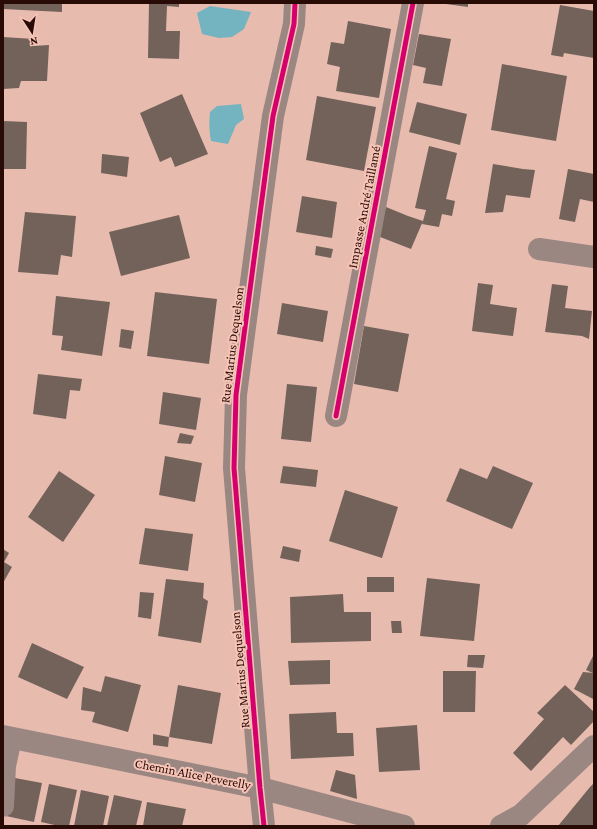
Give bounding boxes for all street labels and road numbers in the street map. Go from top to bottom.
street label: Impasse André Taillamé [345,144,383,269]
street label: Rue Marius Dequelson [217,286,247,404]
street label: Rue Marius Dequelson [227,611,253,729]
street label: Chemin Alice Peverelly [134,755,253,793]

